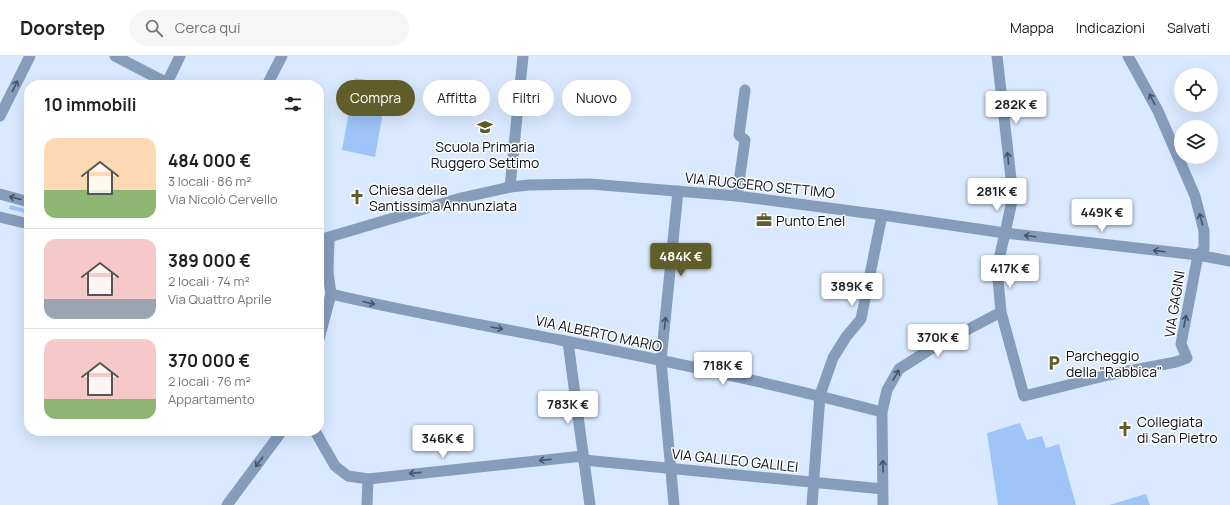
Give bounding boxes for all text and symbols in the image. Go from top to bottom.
search box [129,10,409,46]
text: Doorstep [20,15,105,41]
icon: search [143,17,165,39]
text: Cerca qui [175,17,241,38]
text: Mappa [1010,18,1054,37]
text: Indicazioni [1076,18,1145,37]
text: Salvati [1167,18,1210,37]
map controls [1174,68,1218,164]
button: locate [1174,68,1218,112]
one-way arrow [12,80,19,92]
chip: Compra [336,80,415,116]
chip: Affitta [423,80,490,116]
chip: Filtri [498,80,554,116]
chip: Nuovo [562,80,631,116]
pin: 282K € [983,91,1049,125]
text: 10 immobili [44,93,137,116]
icon: filters [282,93,304,115]
one-way arrow [1148,93,1155,105]
text: 282K € [994,95,1038,113]
school or university icon: Scuola Primaria Ruggero Settimo [476,118,494,136]
button: layers [1174,120,1218,164]
place label: Scuola Primaria Ruggero Settimo [431,137,539,172]
text: 484 000 € [168,149,251,172]
one-way arrow [1005,152,1012,165]
icon: home [76,154,124,202]
street label: VIA RUGGERO SETTIMO [684,168,836,202]
text: 3 locali · 86 m² [168,172,252,190]
pin: 281K € [964,178,1030,212]
place label: Chiesa della Santissima Annunziata [369,180,517,215]
text: 281K € [976,182,1018,200]
church icon: Chiesa della Santissima Annunziata [348,188,366,206]
text: Via Nicolò Cervello [168,190,278,208]
one-way arrow [8,194,21,201]
pin: 449K € [1069,199,1135,233]
text: 449K € [1080,203,1124,221]
office icon: Punto Enel [755,211,773,229]
place label: Punto Enel [776,211,845,230]
one-way arrow [1196,213,1204,226]
one-way arrow [1024,232,1037,240]
pin: 484K € [648,243,714,277]
text: 484K € [659,247,703,265]
one-way arrow [1153,247,1166,254]
text: 389 000 € [168,249,251,272]
icon: home [76,255,124,303]
pin: 417K € [977,255,1043,289]
text: 417K € [990,259,1030,277]
street label: VIA GAGINI [1159,269,1189,339]
text: 2 locali · 74 m² [168,272,250,290]
pin: 389K € [819,273,885,307]
text: 389K € [830,277,874,295]
text: Via Quattro Aprile [168,290,272,308]
one-way arrow [362,300,375,307]
street label: VIA ALBERTO MARIO [534,310,664,356]
one-way arrow [1181,314,1189,327]
one-way arrow [661,316,669,329]
one-way arrow [490,324,503,332]
pin: 370K € [905,324,971,358]
text: 370K € [917,328,959,346]
place label: Parcheggio della "Rabbica" [1066,346,1162,381]
text: 370 000 € [168,349,250,372]
pin: 718K € [690,352,756,386]
parking icon: Parcheggio della "Rabbica" [1045,354,1063,372]
icon: home [76,355,124,403]
text: 718K € [703,356,743,374]
one-way arrow [892,369,900,381]
text: 2 locali · 76 m² [168,372,251,390]
text: Appartamento [168,390,255,408]
pin: 783K € [535,391,601,425]
text: 783K € [547,395,589,413]
place label: Collegiata di San Pietro [1137,412,1218,447]
church icon: Collegiata di San Pietro [1116,420,1134,438]
pin: 346K € [410,425,476,459]
text: 346K € [421,429,465,447]
street label: VIA GALILEO GALILEI [671,444,799,476]
one-way arrow [538,456,551,464]
one-way arrow [255,457,263,468]
one-way arrow [879,460,887,473]
one-way arrow [409,470,422,477]

